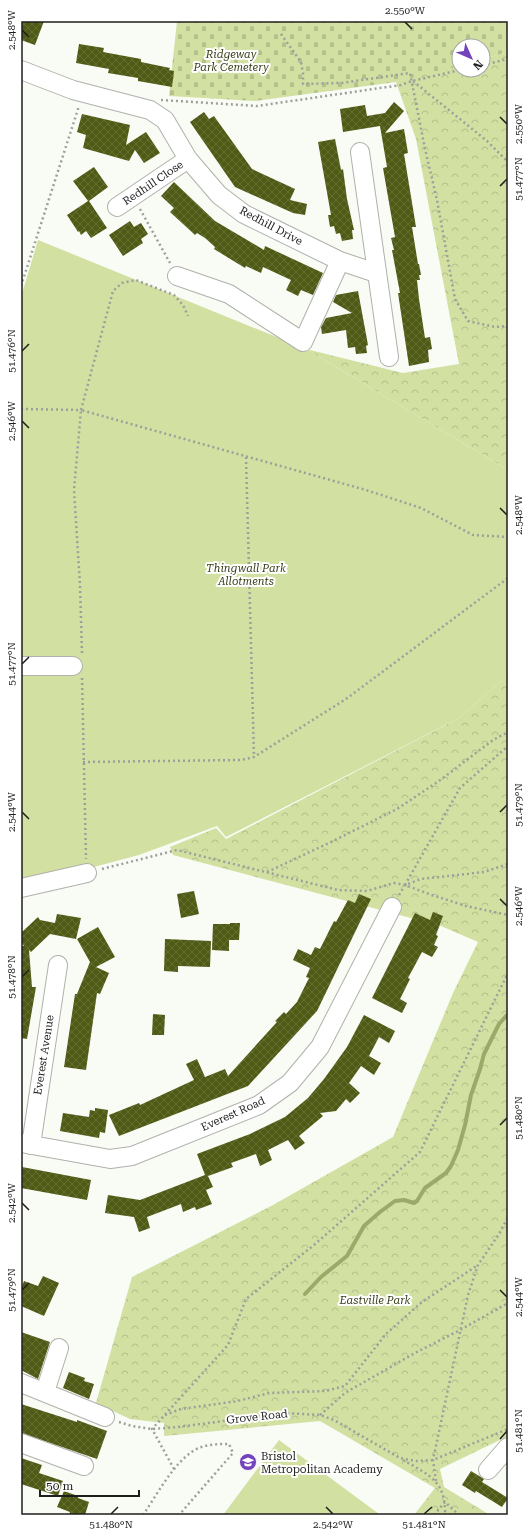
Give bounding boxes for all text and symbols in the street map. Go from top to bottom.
text: 2.550°W [385,5,426,16]
text: 2.548°W [6,9,17,50]
north arrow [451,38,491,78]
park label: Ridgeway Park Cemetery [192,48,269,74]
text: N [470,57,485,73]
text: 2.550°W [513,103,524,144]
text: 51.477°N [513,157,524,201]
street label: Redhill Close [120,158,186,208]
street label: Redhill Drive [237,204,305,248]
text: 51.476°N [6,329,17,373]
text: 2.546°W [6,400,17,441]
text: 2.548°W [513,494,524,535]
park label: Thingwall Park Allotments [206,562,286,588]
text: 51.477°N [6,642,17,686]
text: 51.479°N [513,783,524,827]
text: 2.544°W [6,791,17,832]
text: 2.546°W [513,885,524,926]
text: 51.478°N [6,955,17,999]
street label: Everest Avenue [31,1014,57,1096]
street label: Everest Road [199,1094,267,1134]
text: 51.480°N [513,1096,524,1140]
text: 2.542°W [6,1182,17,1223]
text: 51.479°N [6,1268,17,1312]
text: 2.544°W [513,1276,524,1317]
park label: Eastville Park [339,1294,410,1307]
street label: Grove Road [226,1407,288,1427]
text: 51.481°N [513,1409,524,1453]
place label: Bristol Metropolitan Academy [261,1450,383,1476]
school or university icon: Bristol Metropolitan Academy [238,1452,258,1472]
scale bar [40,1472,139,1498]
text: 50 m [46,1479,73,1493]
text: 51.480°N [89,1519,133,1530]
text: 2.542°W [313,1519,354,1530]
text: 51.481°N [402,1519,446,1530]

